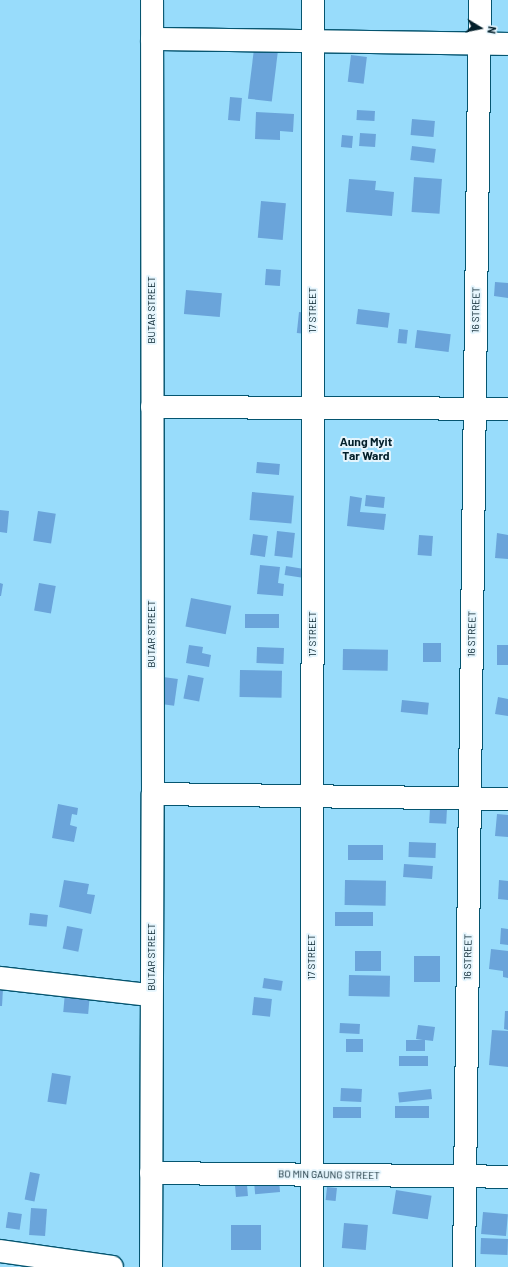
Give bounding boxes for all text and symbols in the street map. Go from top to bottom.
north arrow [460,8,500,48]
text: N [485,25,499,35]
street label: BUTAR STREET [146,276,158,344]
street label: 17 STREET [307,287,319,333]
street label: 16 STREET [470,287,482,333]
district label: Aung Myit Tar Ward [340,435,392,463]
street label: BUTAR STREET [146,600,158,668]
street label: 17 STREET [307,611,319,657]
street label: 16 STREET [466,611,478,657]
street label: BUTAR STREET [146,923,158,991]
street label: 17 STREET [306,934,318,980]
street label: 16 STREET [462,934,474,980]
street label: BO MIN GAUNG STREET [278,1168,380,1182]

